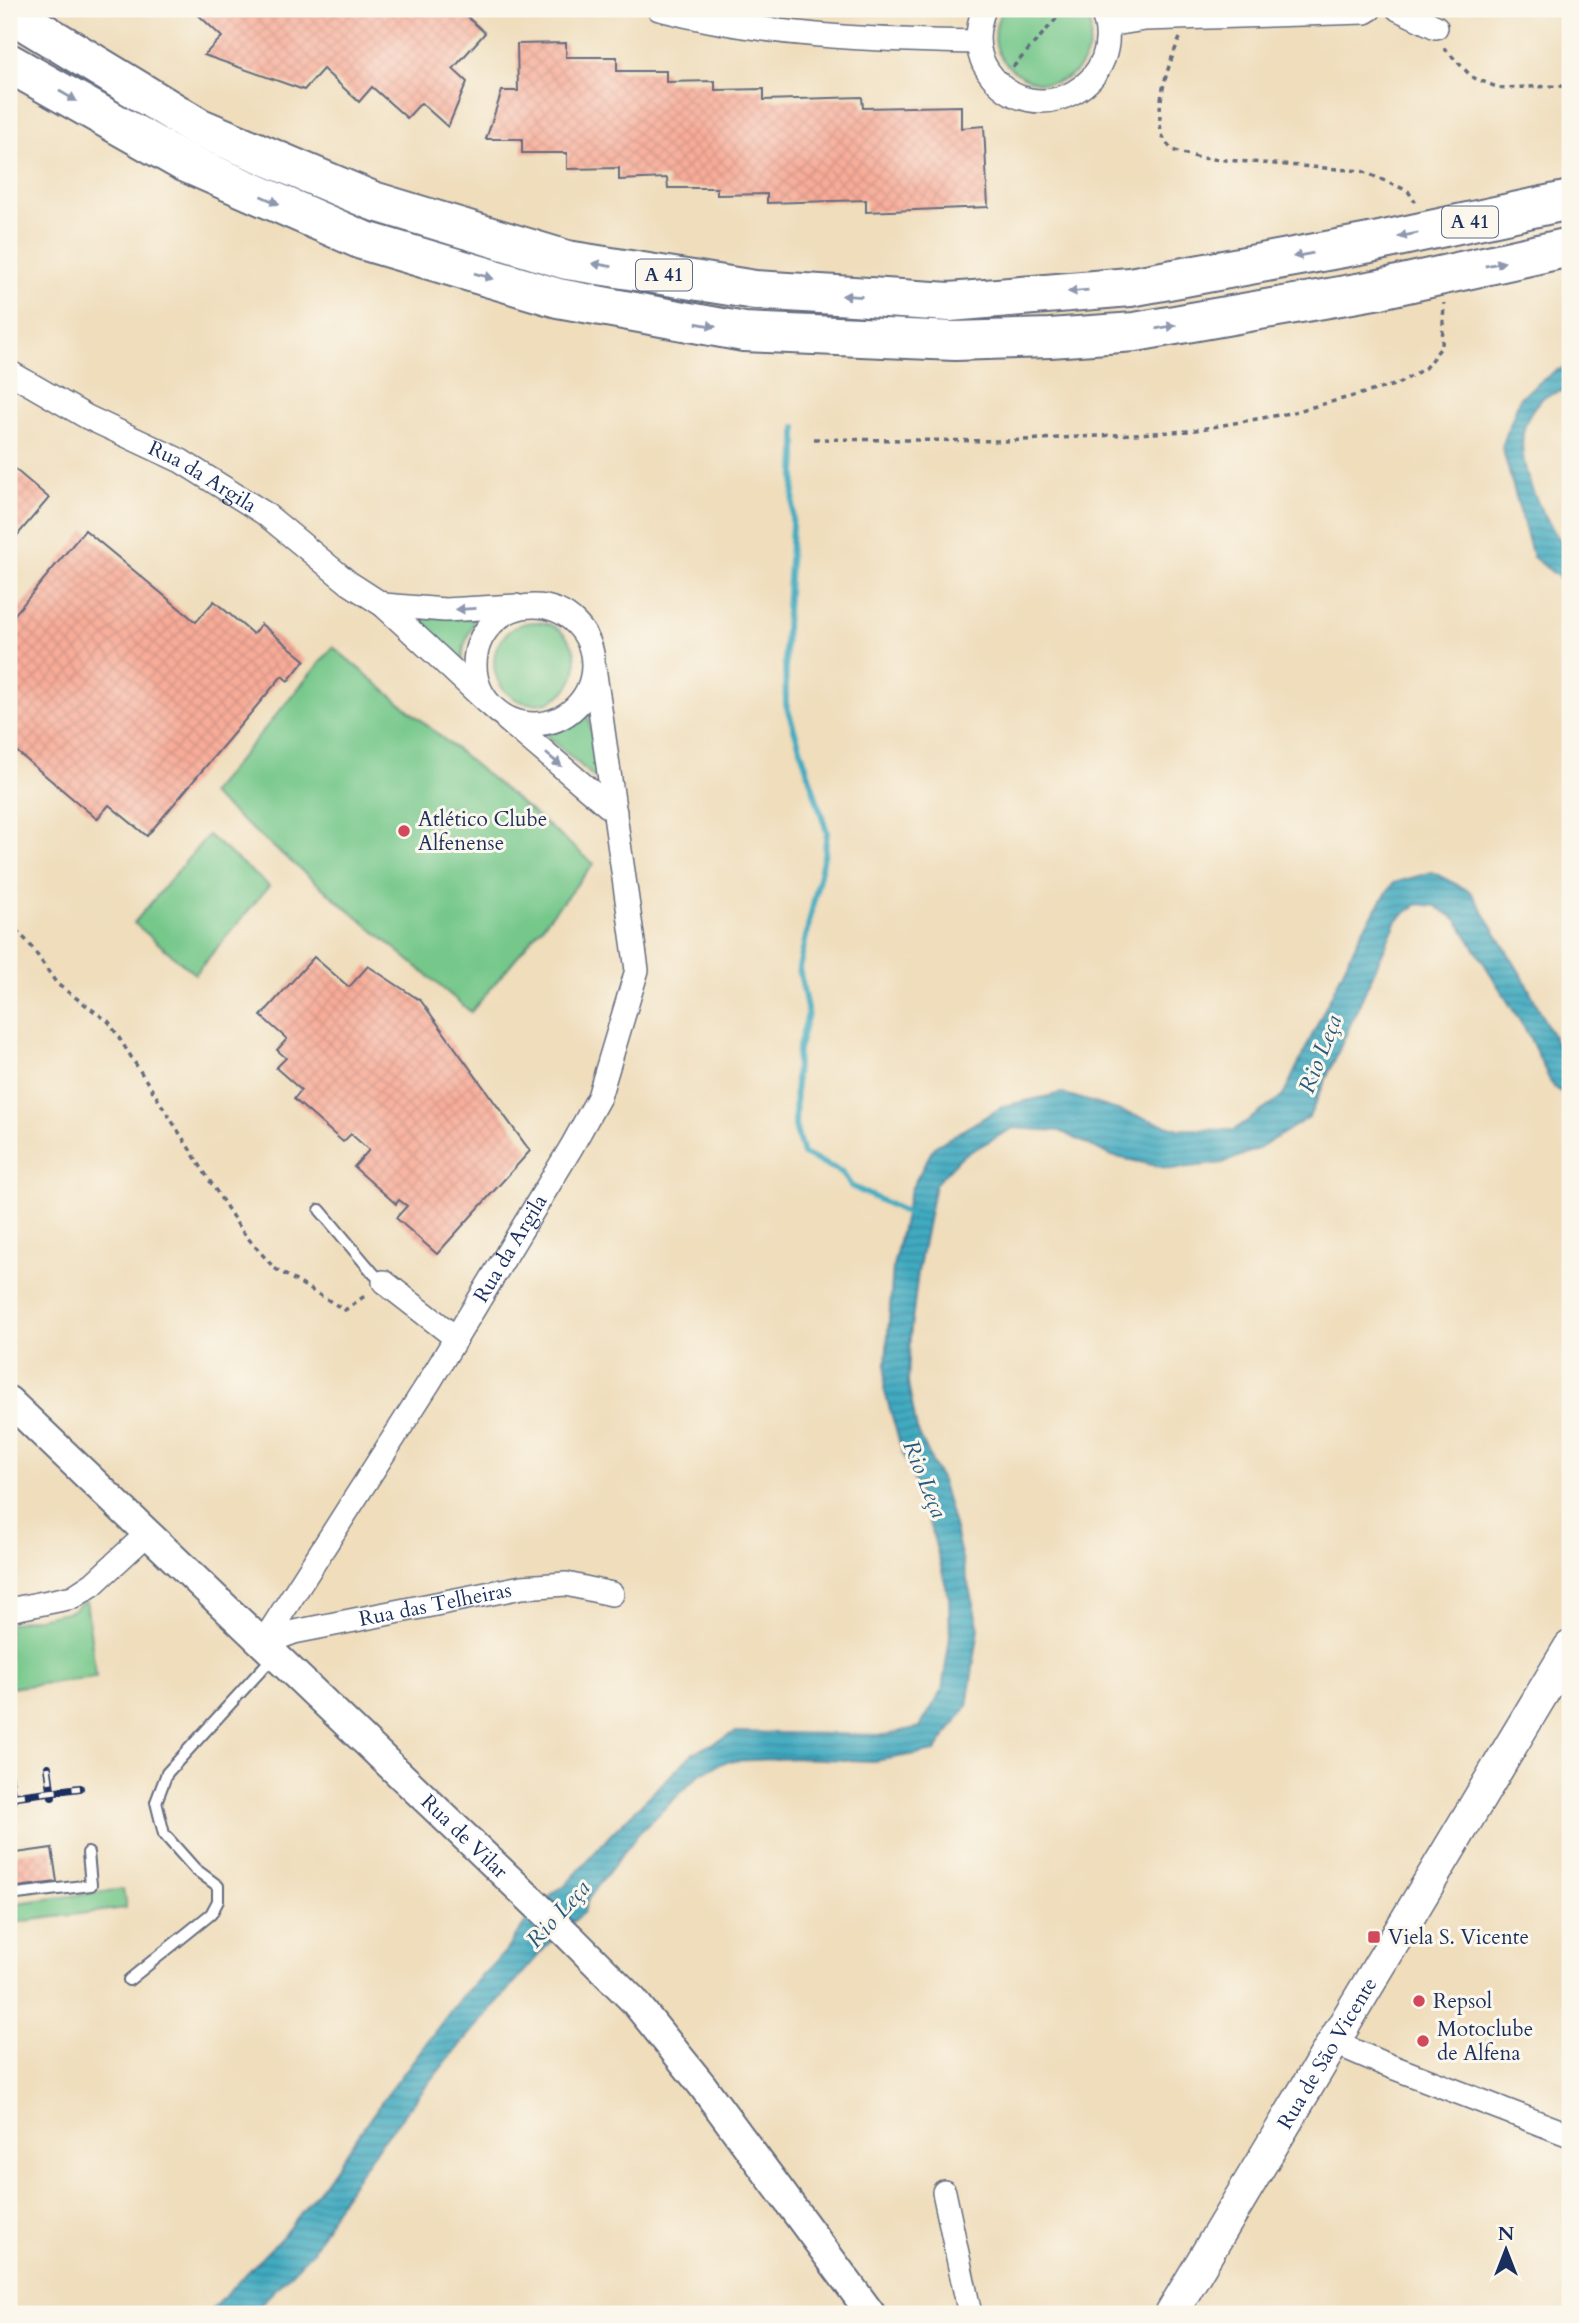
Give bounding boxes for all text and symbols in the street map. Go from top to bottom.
one-way arrow [58,90,78,102]
one-way arrow [260,195,281,206]
road number: A 41 [1442,206,1498,238]
one-way arrow [1397,230,1419,241]
one-way arrow [1292,250,1314,261]
one-way arrow [1484,258,1506,269]
one-way arrow [591,259,613,270]
road number: A 41 [636,260,692,290]
one-way arrow [474,271,495,281]
one-way arrow [1067,286,1089,297]
one-way arrow [840,290,862,301]
one-way arrow [695,320,717,331]
one-way arrow [1155,321,1177,332]
street label: Rua da Argila [144,433,262,519]
one-way arrow [454,604,476,615]
one-way arrow [545,752,563,768]
place label: Atlético Clube Alfenense [418,805,547,858]
marker: Atlético Clube Alfenense [396,823,412,839]
water label: Rio Leça [1291,1010,1349,1098]
street label: Rua da Argila [466,1189,554,1308]
water label: Rio Leça [895,1435,955,1523]
street label: Rua das Telheiras [356,1575,514,1633]
street label: Rua de Vilar [415,1788,515,1885]
water label: Rio Leça [519,1873,597,1955]
place label: Viela S. Vicente [1388,1923,1529,1952]
marker: Viela S. Vicente [1366,1929,1382,1945]
street label: Rua de São Vicente [1270,1972,1384,2135]
place label: Repsol [1433,1987,1492,2016]
marker: Repsol [1411,1993,1427,2009]
place label: Motoclube de Alfena [1437,2015,1533,2068]
marker: Motoclube de Alfena [1415,2033,1431,2049]
north arrow [1470,2214,1540,2284]
text: N [1498,2221,1515,2247]

